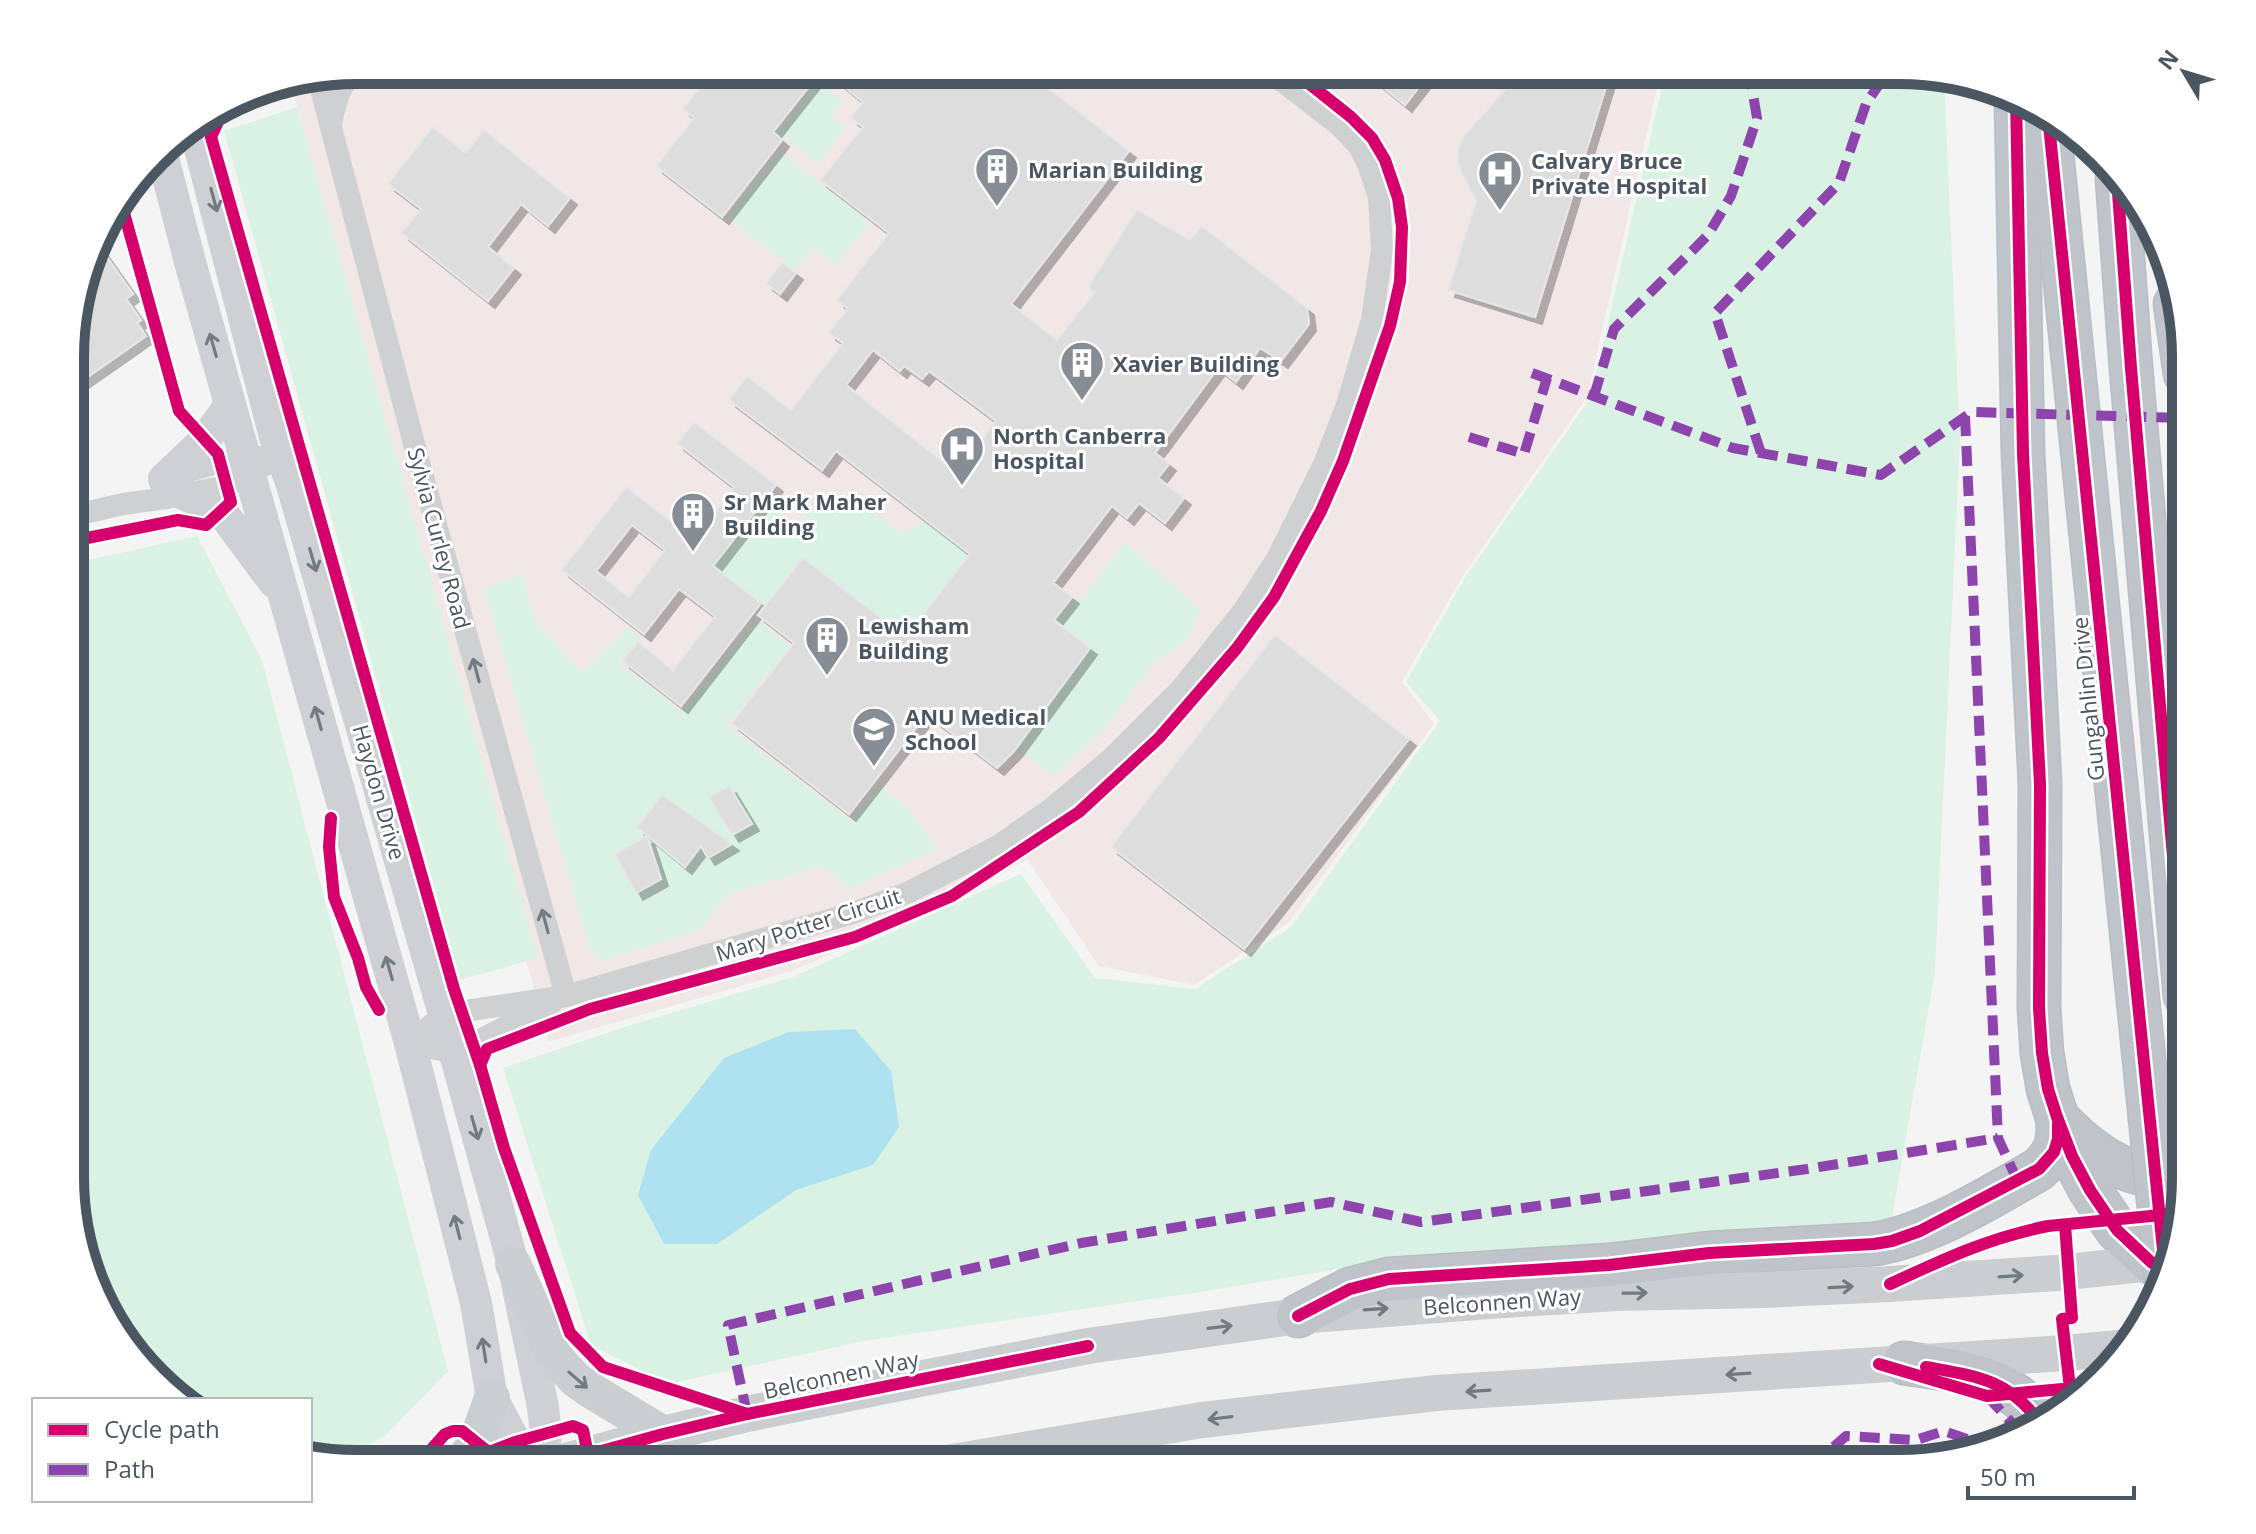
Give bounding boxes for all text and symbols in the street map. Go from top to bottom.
north arrow [2144,32,2224,112]
text: N [2150,43,2185,75]
building icon: Marian Building [973,145,1021,208]
place label: Calvary Bruce Private Hospital [1531,145,1707,200]
hospital icon: Calvary Bruce Private Hospital [1476,149,1524,212]
place label: Marian Building [1028,154,1203,184]
one-way arrow [207,187,222,213]
one-way arrow [205,332,220,358]
building icon: Xavier Building [1058,339,1106,402]
place label: Xavier Building [1113,348,1280,378]
place label: North Canberra Hospital [993,420,1166,475]
hospital icon: North Canberra Hospital [938,424,986,487]
street label: Sylvia Curley Road [401,444,479,632]
place label: Sr Mark Maher Building [724,486,887,541]
building icon: Sr Mark Maher Building [669,490,717,553]
one-way arrow [306,547,321,573]
place label: Lewisham Building [858,610,969,665]
building icon: Lewisham Building [803,614,851,677]
street label: Gungahlin Drive [2063,615,2111,783]
one-way arrow [468,658,483,684]
place label: ANU Medical School [905,701,1046,756]
school or university icon: ANU Medical School [850,705,898,768]
one-way arrow [310,706,325,732]
street label: Haydon Drive [346,721,414,863]
street label: Mary Potter Circuit [712,880,904,968]
one-way arrow [537,909,552,935]
one-way arrow [380,956,395,982]
one-way arrow [468,1115,483,1141]
one-way arrow [449,1215,464,1240]
one-way arrow [1997,1268,2024,1283]
one-way arrow [1827,1279,1854,1294]
street label: Belconnen Way [1422,1280,1583,1321]
one-way arrow [1621,1285,1648,1301]
one-way arrow [1362,1301,1389,1316]
one-way arrow [1207,1319,1233,1334]
one-way arrow [476,1338,491,1363]
street label: Belconnen Way [761,1343,922,1405]
one-way arrow [1725,1367,1752,1382]
one-way arrow [568,1370,588,1389]
one-way arrow [1465,1383,1492,1398]
legend [32,1398,312,1502]
one-way arrow [1208,1411,1233,1426]
text: Cycle path [104,1412,220,1445]
scale bar [1968,1450,2134,1500]
text: Path [104,1452,155,1485]
text: 50 m [1980,1460,2036,1493]

